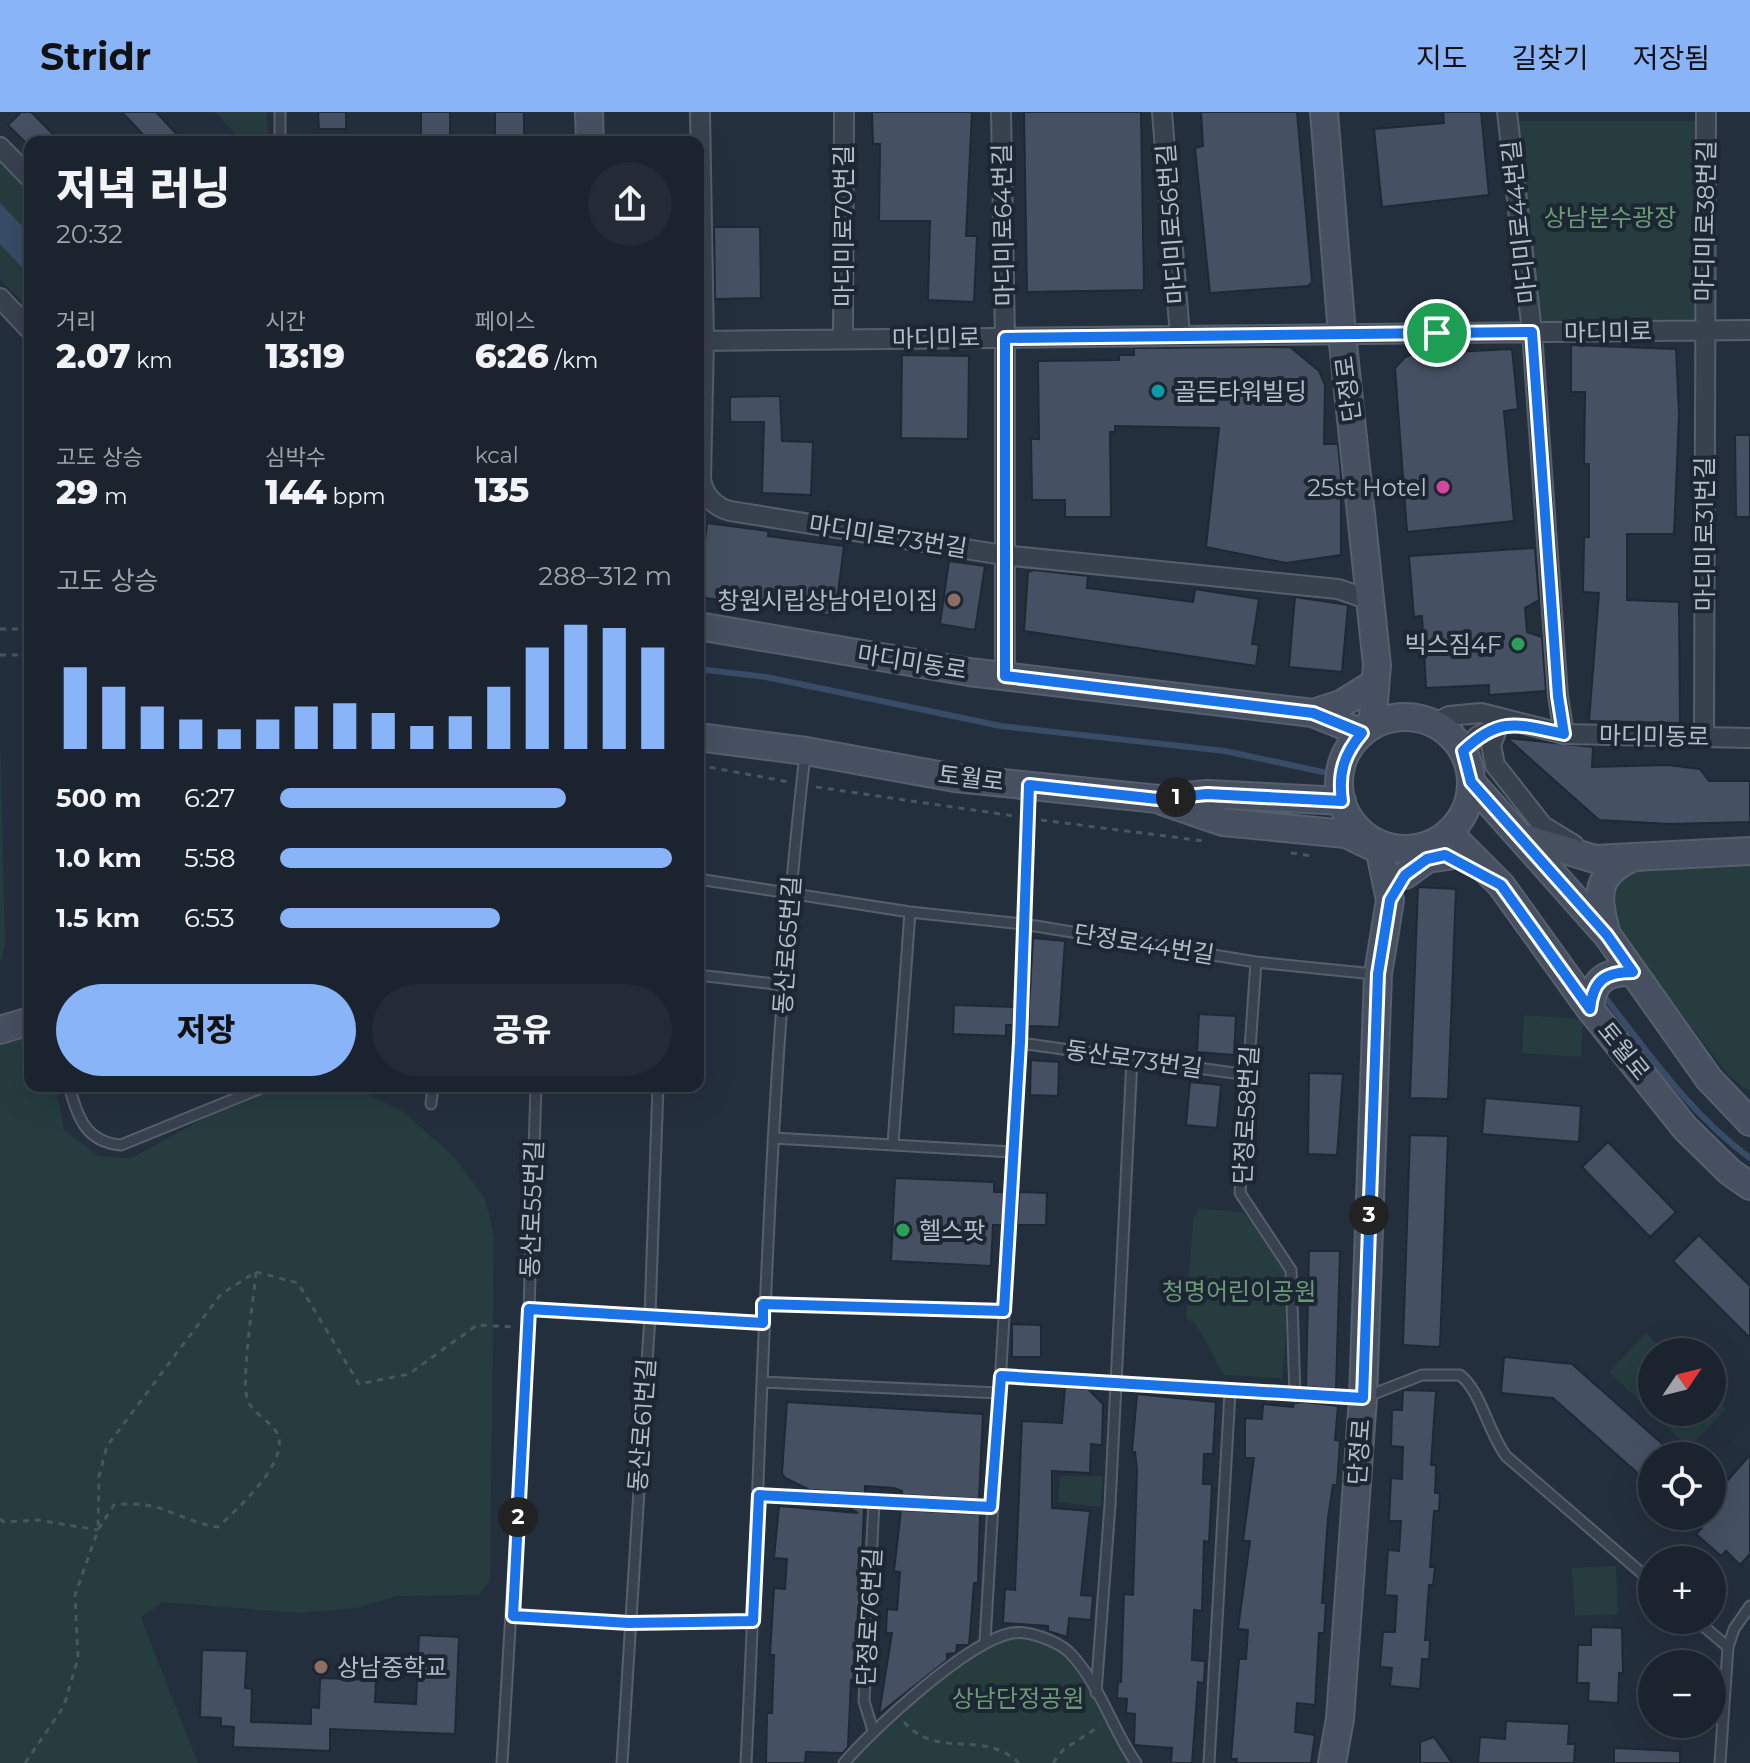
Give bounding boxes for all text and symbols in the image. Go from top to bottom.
text: Stridr [40,33,151,80]
text: 지도 [1416,41,1467,75]
text: 길찾기 [1511,41,1589,75]
text: 저장됨 [1633,41,1710,75]
street label: 마디미로44번길 [1496,139,1542,305]
street label: 마디미로38번길 [1689,140,1721,302]
street label: 마디미로64번길 [987,143,1019,307]
street label: 마디미로56번길 [1151,143,1191,305]
street label: 마디미로70번길 [829,145,858,307]
text: 저녁 러닝 [56,161,231,215]
button: share [588,162,672,246]
park label: 상남분수광장 [1544,203,1676,232]
text: 20:32 [56,218,123,250]
pin [1403,299,1471,367]
text: 거리 [56,308,96,335]
text: 시간 [265,308,306,335]
text: 페이스 [475,308,535,335]
icon: arrive [1415,311,1459,355]
street label: 마디미로 [1564,317,1652,347]
street label: 마디미로 [892,323,980,353]
text: 2.07 [56,335,131,377]
text: 13:19 [265,335,345,377]
text: 6:26 [475,335,549,377]
text: km [131,347,173,374]
text: /km [549,347,598,374]
street label: 단정로 [1330,354,1366,424]
place label: 골든타워빌딩 [1174,377,1306,406]
marker: 골든타워빌딩 [1149,382,1167,400]
text: kcal [475,442,519,469]
text: 고도 상승 [56,444,143,471]
text: 심박수 [265,444,326,471]
street label: 마디미로31번길 [1690,457,1719,611]
text: 135 [475,469,529,511]
text: 29 [56,471,98,513]
text: 144 [265,471,327,513]
place label: 25st Hotel [1307,473,1427,502]
marker: 25st Hotel [1434,478,1452,496]
text: m [98,483,128,510]
text: bpm [327,483,386,510]
street label: 마디미로73번길 [807,509,969,563]
text: 288–312 m [538,560,672,592]
text: 고도 상승 [56,565,159,597]
place label: 창원시립상남어린이집 [717,586,938,615]
marker: 창원시립상남어린이집 [945,591,963,609]
place label: 빅스짐4F [1405,630,1502,659]
marker: 빅스짐4F [1509,635,1527,653]
street label: 마디미동로 [855,639,969,685]
street label: 마디미동로 [1599,721,1709,751]
street label: 토월로 [936,760,1006,796]
pin: 1 [1156,777,1196,817]
text: 500 m [56,782,141,814]
text: 6:27 [184,782,235,814]
text: 1 [1172,783,1180,810]
text: 1.0 km [56,842,142,874]
text: 5:58 [184,842,236,874]
street label: 동산로65번길 [768,875,806,1015]
text: 1.5 km [56,902,140,934]
text: 6:53 [184,902,235,934]
street label: 단정로44번길 [1072,919,1216,969]
button: 저장 [56,984,356,1076]
button: 공유 [372,984,672,1076]
street label: 토월로 [1592,1016,1656,1086]
street label: 동산로73번길 [1064,1035,1204,1083]
street label: 단정로58번길 [1228,1045,1264,1185]
street label: 동산로55번길 [515,1140,549,1278]
pin: 3 [1349,1195,1389,1235]
text: 3 [1362,1201,1376,1228]
place label: 헬스팟 [919,1216,985,1245]
marker: 헬스팟 [894,1221,912,1239]
park label: 청명어린이공원 [1162,1277,1316,1306]
north arrow [1638,1338,1726,1426]
map controls [1638,1338,1726,1738]
street label: 동산로61번길 [623,1357,661,1493]
street label: 단정로 [1342,1418,1376,1486]
button: locate [1638,1442,1726,1530]
pin: 2 [498,1497,538,1537]
text: 2 [512,1503,524,1530]
button: + [1638,1546,1726,1634]
street label: 단정로76번길 [851,1547,887,1687]
button: − [1638,1650,1726,1738]
place label: 상남중학교 [337,1653,447,1682]
marker: 상남중학교 [312,1658,330,1676]
park label: 상남단정공원 [952,1684,1084,1713]

